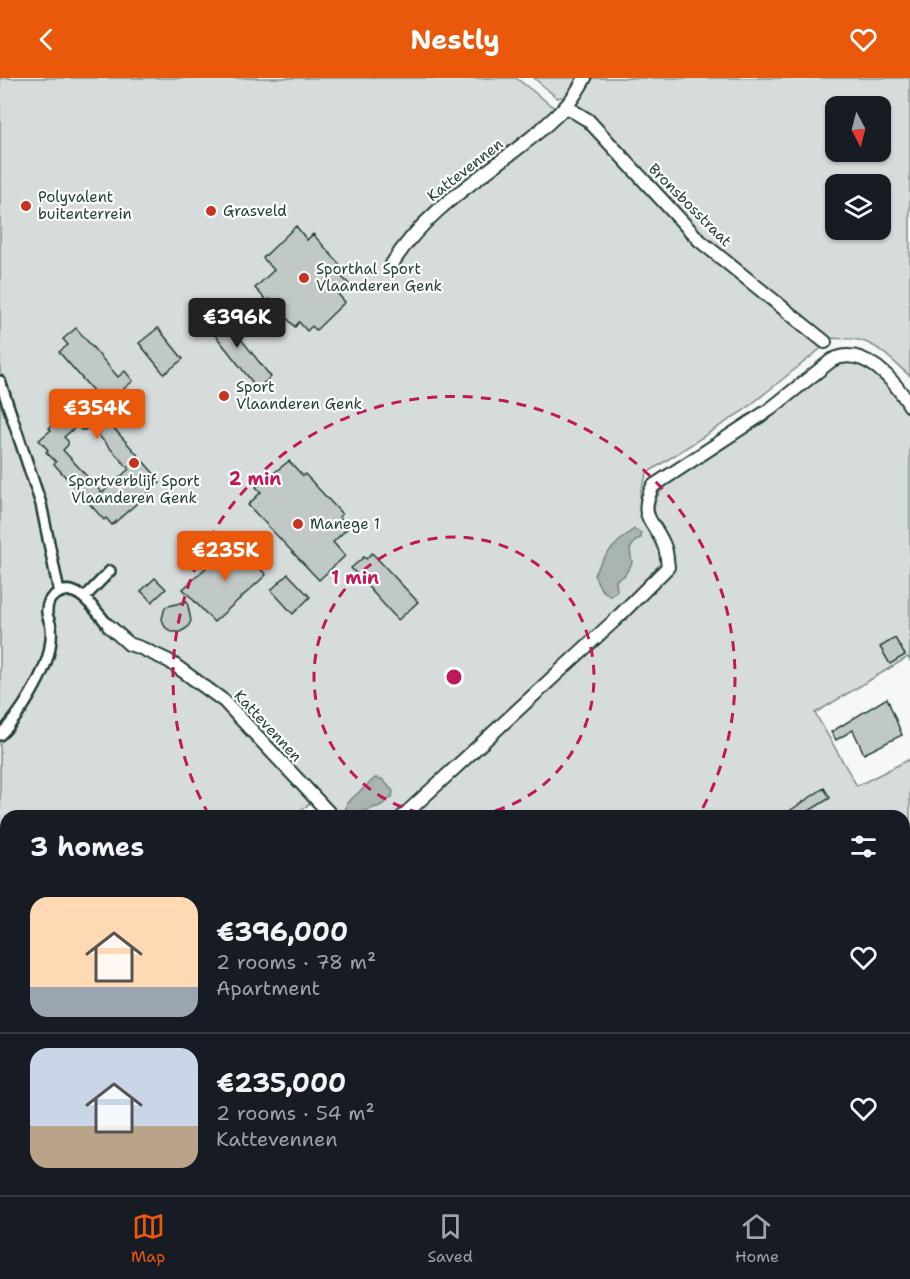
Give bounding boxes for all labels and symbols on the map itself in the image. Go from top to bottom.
north arrow [825,96,891,162]
street label: Kattevennen [423,134,507,206]
street label: Bronsbosstraat [644,159,736,251]
place label: Polyvalent buitenterrein [38,187,132,224]
marker: Polyvalent buitenterrein [19,199,33,213]
place label: Grasveld [223,201,287,221]
marker: Grasveld [204,204,218,218]
place label: Sporthal Sport Vlaanderen Genk [316,259,442,296]
marker: Sporthal Sport Vlaanderen Genk [297,271,311,285]
pin: €396K [195,298,279,349]
place label: Sport Vlaanderen Genk [236,377,362,414]
pin: €354K [55,389,139,440]
marker: Sport Vlaanderen Genk [217,389,231,403]
marker: Sportverblijf Sport Vlaanderen Genk [127,456,141,470]
text: 2 min [229,467,281,491]
place label: Sportverblijf Sport Vlaanderen Genk [68,471,200,508]
place label: Manege 1 [310,514,380,534]
marker: Manege 1 [291,517,305,531]
pin: €235K [183,531,267,582]
text: 1 min [331,566,379,590]
centre of rings [444,667,464,687]
street label: Kattevennen [230,686,306,766]

